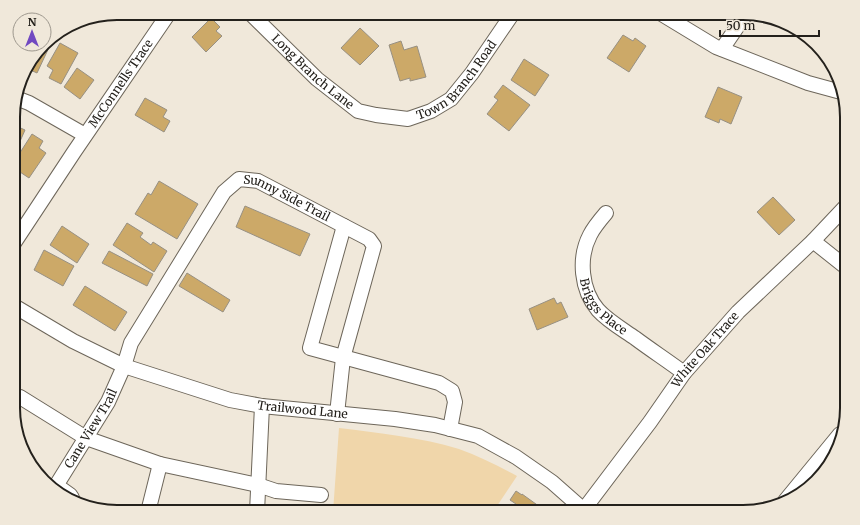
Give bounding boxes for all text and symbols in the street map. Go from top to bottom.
north arrow [12,12,52,52]
scale bar [720,12,819,38]
text: N [28,15,37,29]
text: 50 m [726,18,755,33]
street label: Long Branch Lane [269,31,357,112]
street label: McConnells Trace [85,36,156,130]
street label: Town Branch Road [414,37,499,123]
street label: Sunny Side Trail [243,172,333,225]
street label: Briggs Place [577,277,630,338]
street label: White Oak Trace [668,308,742,391]
street label: Cane View Trail [61,386,120,471]
street label: Trailwood Lane [256,397,349,421]

